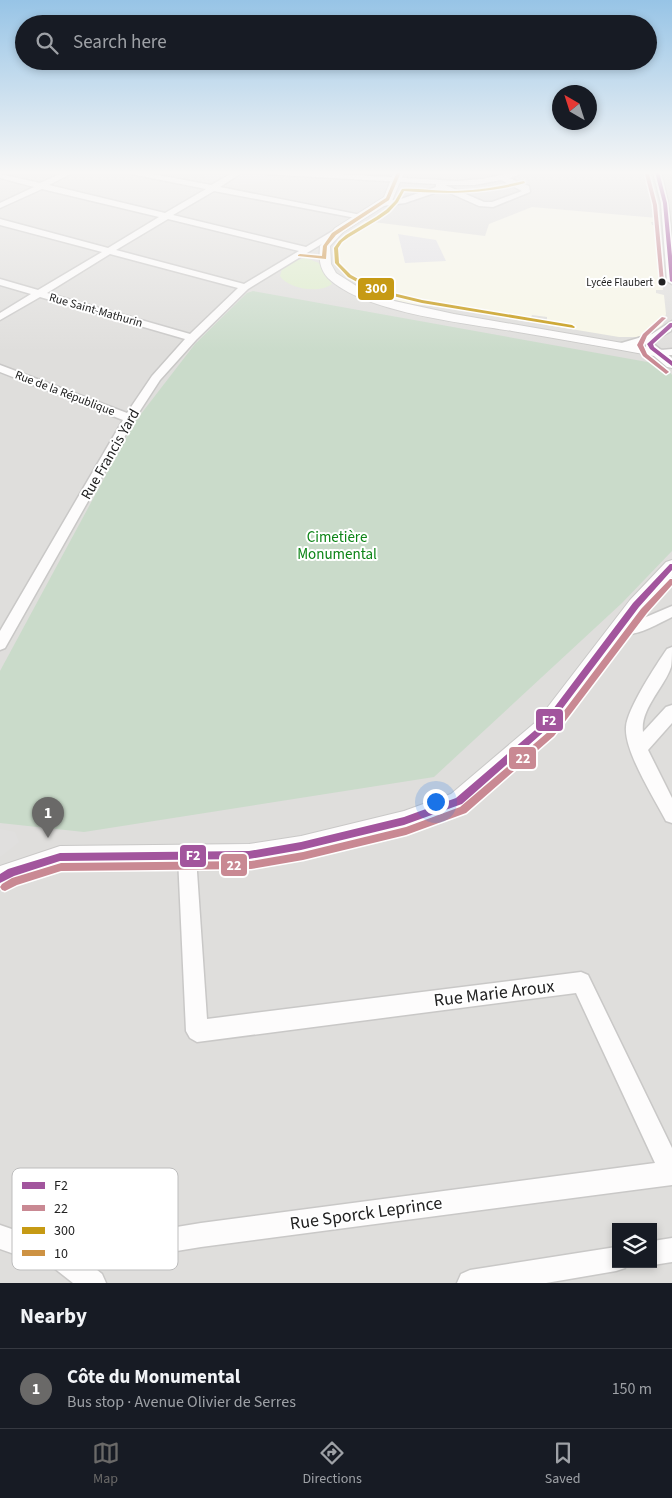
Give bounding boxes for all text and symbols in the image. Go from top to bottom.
search box [15,15,657,70]
icon: search [33,29,61,57]
text: Search here [73,29,167,56]
north arrow [552,85,597,130]
place label: Lycée Flaubert [586,275,653,290]
line badge: 300 [357,277,395,301]
marker: Lycée Flaubert [657,277,667,287]
text: 300 [365,279,387,299]
street label: Rue Saint-Mathurin [47,289,145,332]
street label: Rue de la République [12,367,117,420]
street label: Rue Francis Yard [76,405,145,504]
park label: Cimetière Monumental [297,527,377,565]
line badge: F2 [535,708,564,732]
text: F2 [542,711,556,731]
line badge: 22 [508,746,537,770]
text: 22 [516,749,530,769]
your location [423,789,449,815]
pin: 1 [32,797,64,838]
line badge: F2 [179,844,207,868]
text: F2 [186,846,200,866]
line badge: 22 [220,853,248,877]
text: 22 [227,856,241,876]
street label: Rue Marie Aroux [432,974,556,1013]
legend [12,1168,178,1270]
text: F2 [54,1176,68,1196]
street label: Rue Sporck Leprince [288,1190,444,1237]
text: 22 [54,1199,68,1219]
text: 300 [54,1221,75,1241]
map controls [612,1223,657,1268]
button: layers [612,1223,657,1268]
text: 10 [54,1244,68,1264]
text: Nearby [20,1301,87,1331]
text: Côte du Monumental [67,1364,240,1391]
text: 1 [32,1378,40,1400]
text: 150 m [612,1378,652,1400]
text: Bus stop · Avenue Olivier de Serres [67,1391,296,1413]
tab: Map [92,1439,120,1489]
tab: Directions [303,1439,362,1489]
tab: Saved [545,1439,580,1489]

